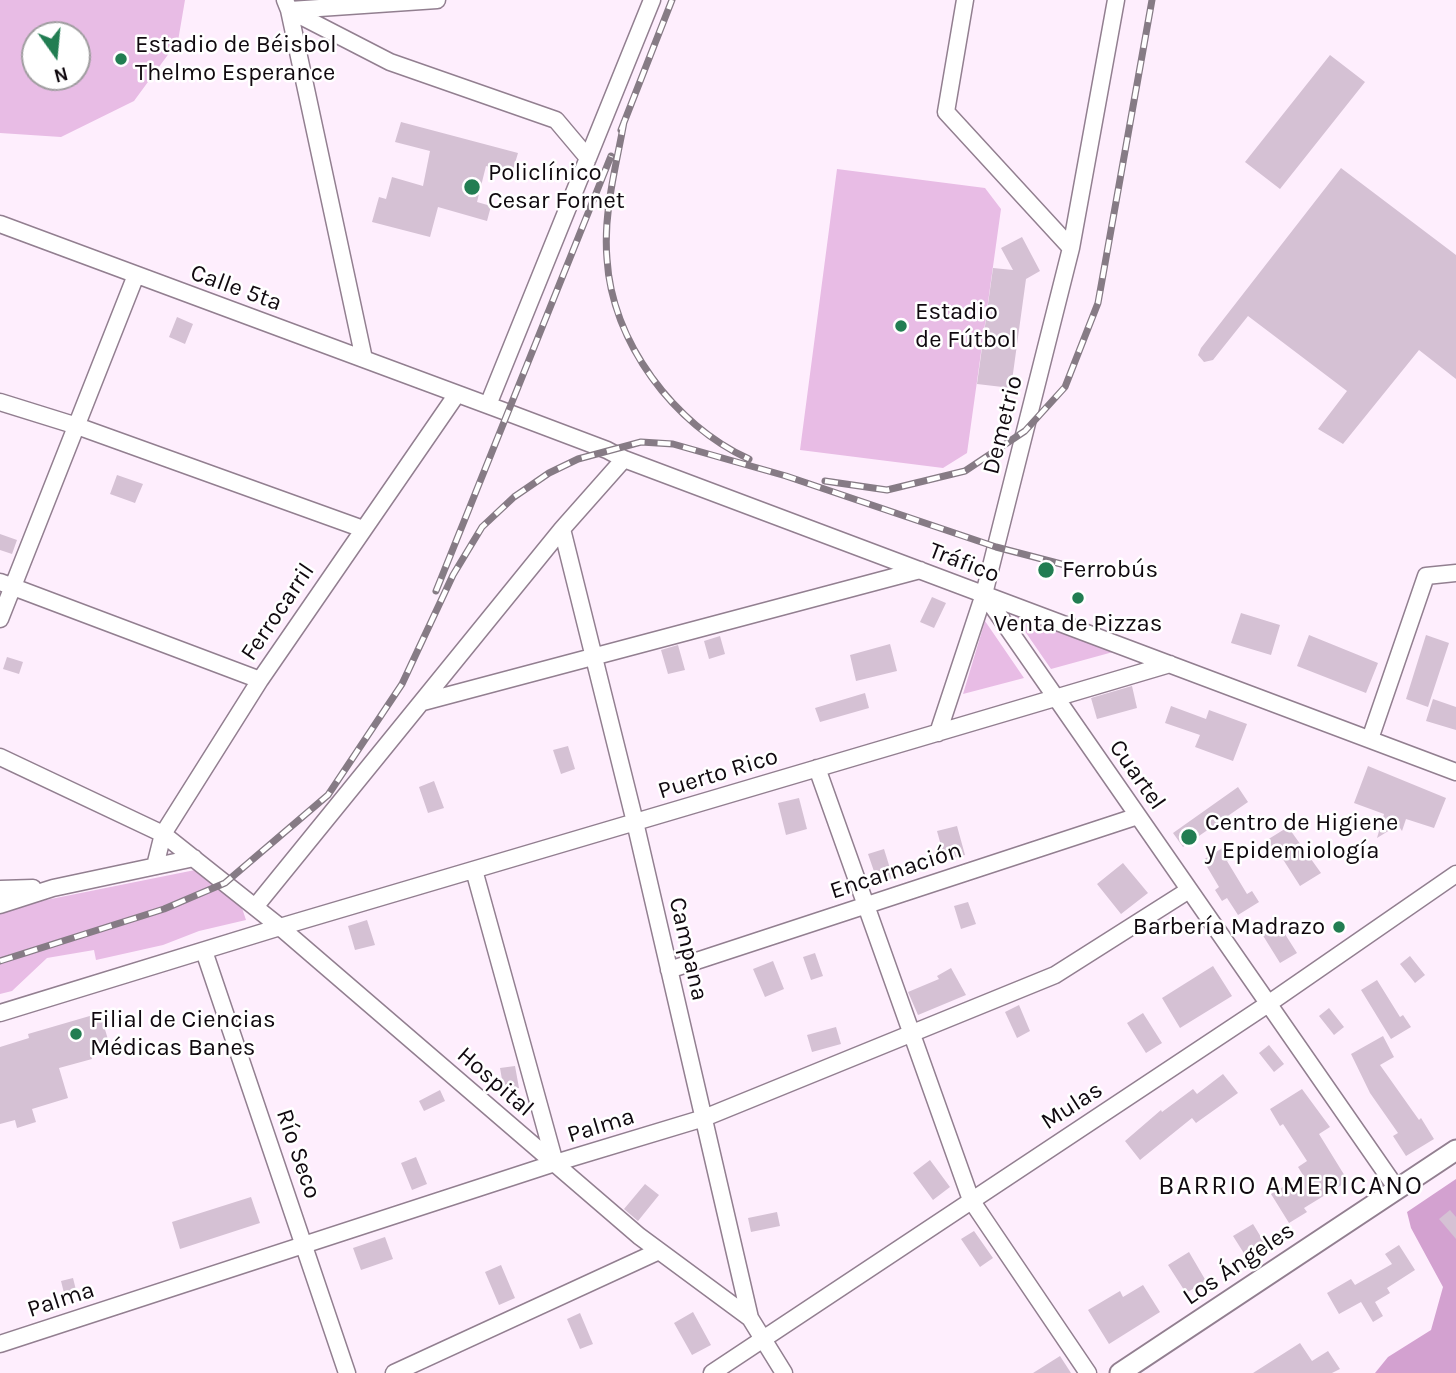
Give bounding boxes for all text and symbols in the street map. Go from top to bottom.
north arrow [21,21,91,91]
place label: Estadio de Béisbol Thelmo Esperance [135,31,337,87]
marker: Estadio de Béisbol Thelmo Esperance [113,51,129,67]
text: N [51,62,70,87]
place label: Policlínico Cesar Fornet [488,159,625,215]
marker: Policlínico Cesar Fornet [462,177,482,197]
street label: Calle 5ta [186,258,286,318]
place label: Estadio de Fútbol [915,298,1017,354]
marker: Estadio de Fútbol [893,318,909,334]
street label: Demetrio [977,373,1029,477]
street label: Tráfico [925,536,1003,590]
place label: Ferrobús [1062,556,1158,584]
street label: Ferrocarril [235,558,321,666]
marker: Ferrobús [1036,560,1056,580]
marker: Venta de Pizzas [1070,590,1086,606]
place label: Venta de Pizzas [994,610,1162,638]
street label: Cuartel [1102,734,1172,816]
street label: Puerto Rico [654,742,782,806]
place label: Centro de Higiene y Epidemiología [1205,809,1398,865]
marker: Centro de Higiene y Epidemiología [1179,827,1199,847]
street label: Encarnación [826,836,966,906]
street label: Campana [662,894,714,1004]
place label: Barbería Madrazo [1133,913,1325,941]
marker: Barbería Madrazo [1331,919,1347,935]
place label: Filial de Ciencias Médicas Banes [90,1006,276,1062]
marker: Filial de Ciencias Médicas Banes [68,1026,84,1042]
street label: Hospital [451,1041,539,1123]
street label: Mulas [1036,1076,1108,1136]
street label: Palma [564,1102,638,1150]
street label: Río Seco [269,1105,327,1203]
district label: BARRIO AMERICANO [1160,1171,1422,1203]
street label: Los Ángeles [1178,1216,1300,1312]
street label: Palma [24,1276,98,1324]

